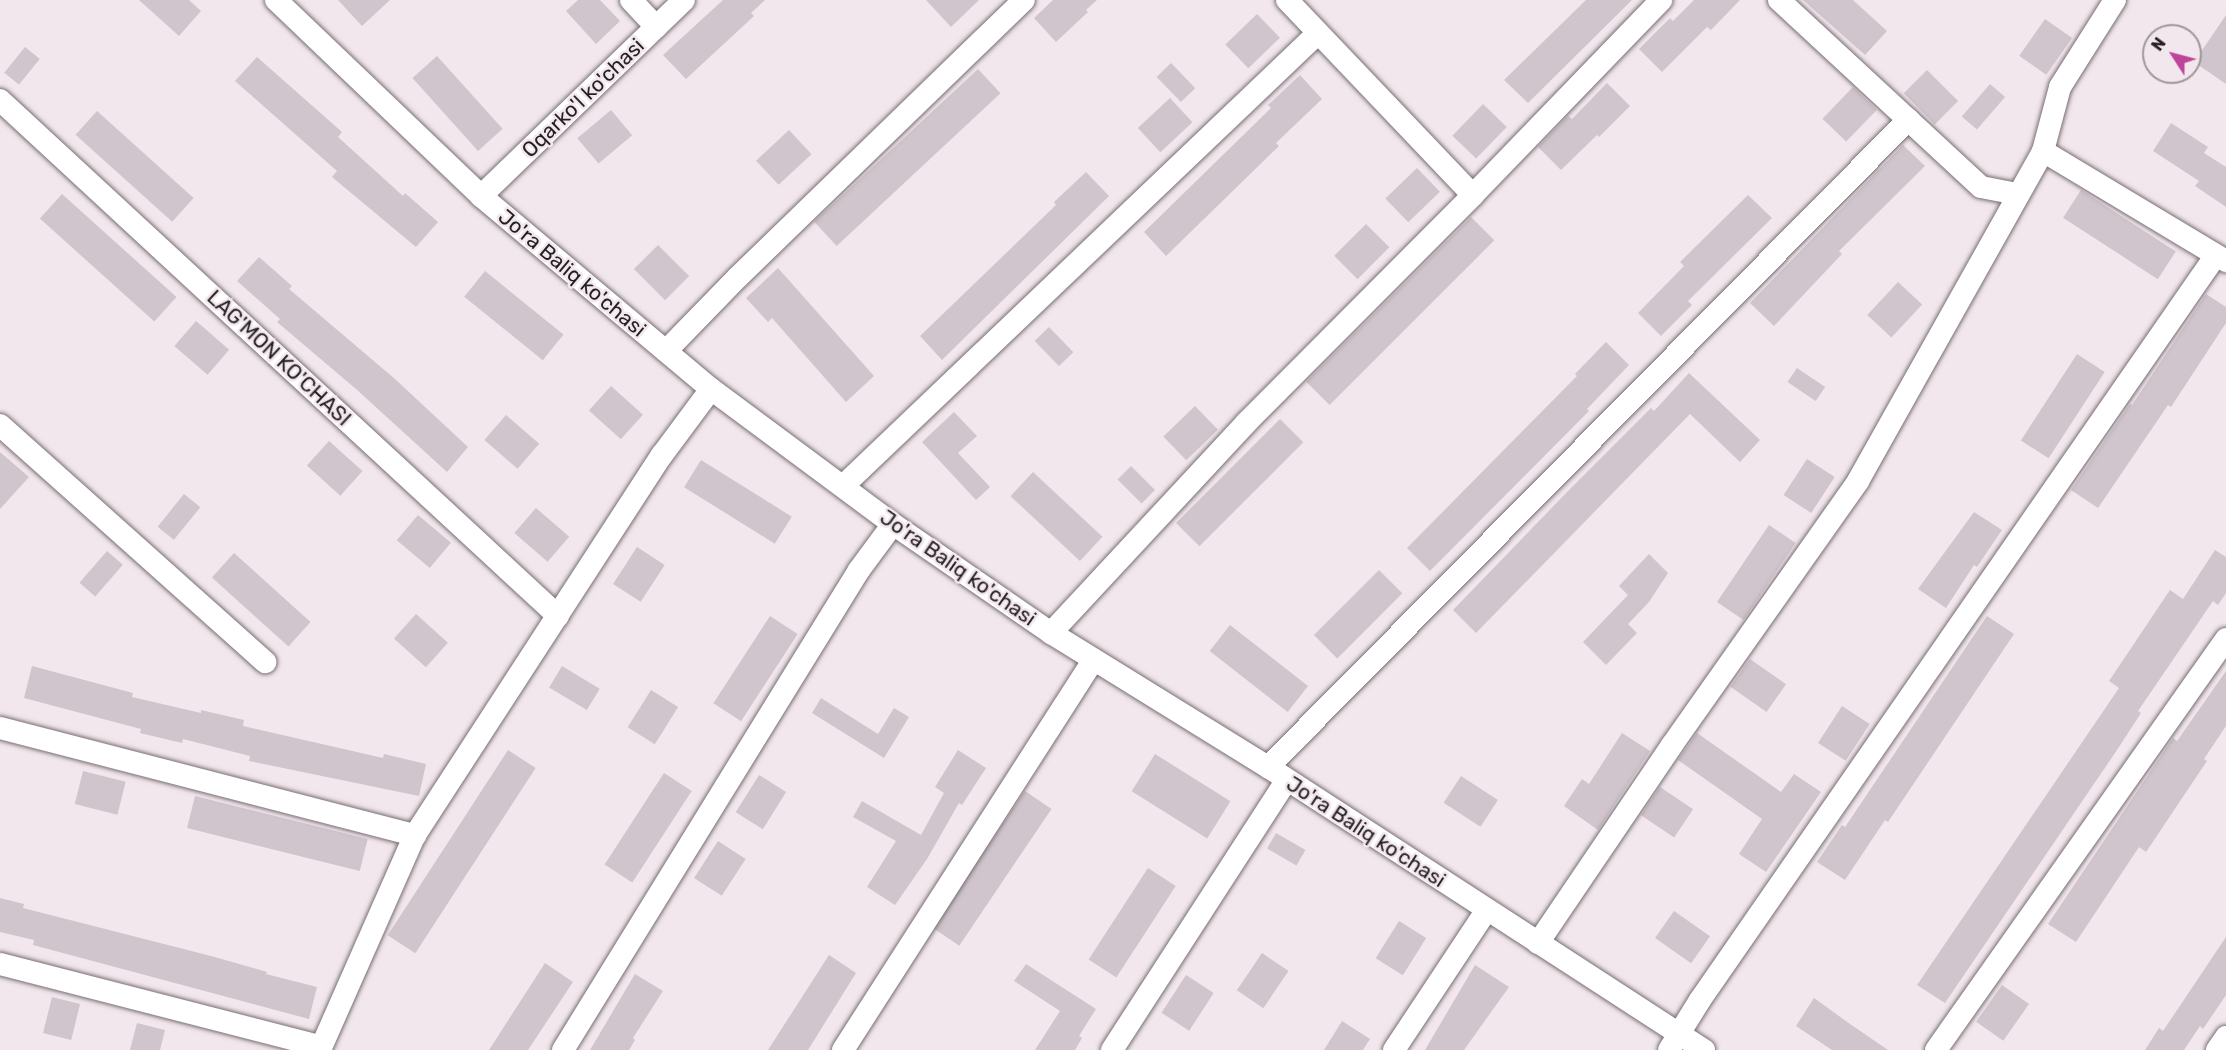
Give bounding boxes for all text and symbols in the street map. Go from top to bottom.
north arrow [2142,24,2202,84]
street label: Oqarko'l ko'chasi [517,33,649,163]
text: N [2148,34,2170,55]
street label: Jo'ra Baliq ko'chasi [493,204,651,342]
street label: LAG'MON KO'CHASI [202,285,356,431]
street label: Jo'ra Baliq ko'chasi [875,505,1041,631]
street label: Jo'ra Baliq ko'chasi [1282,771,1450,893]

